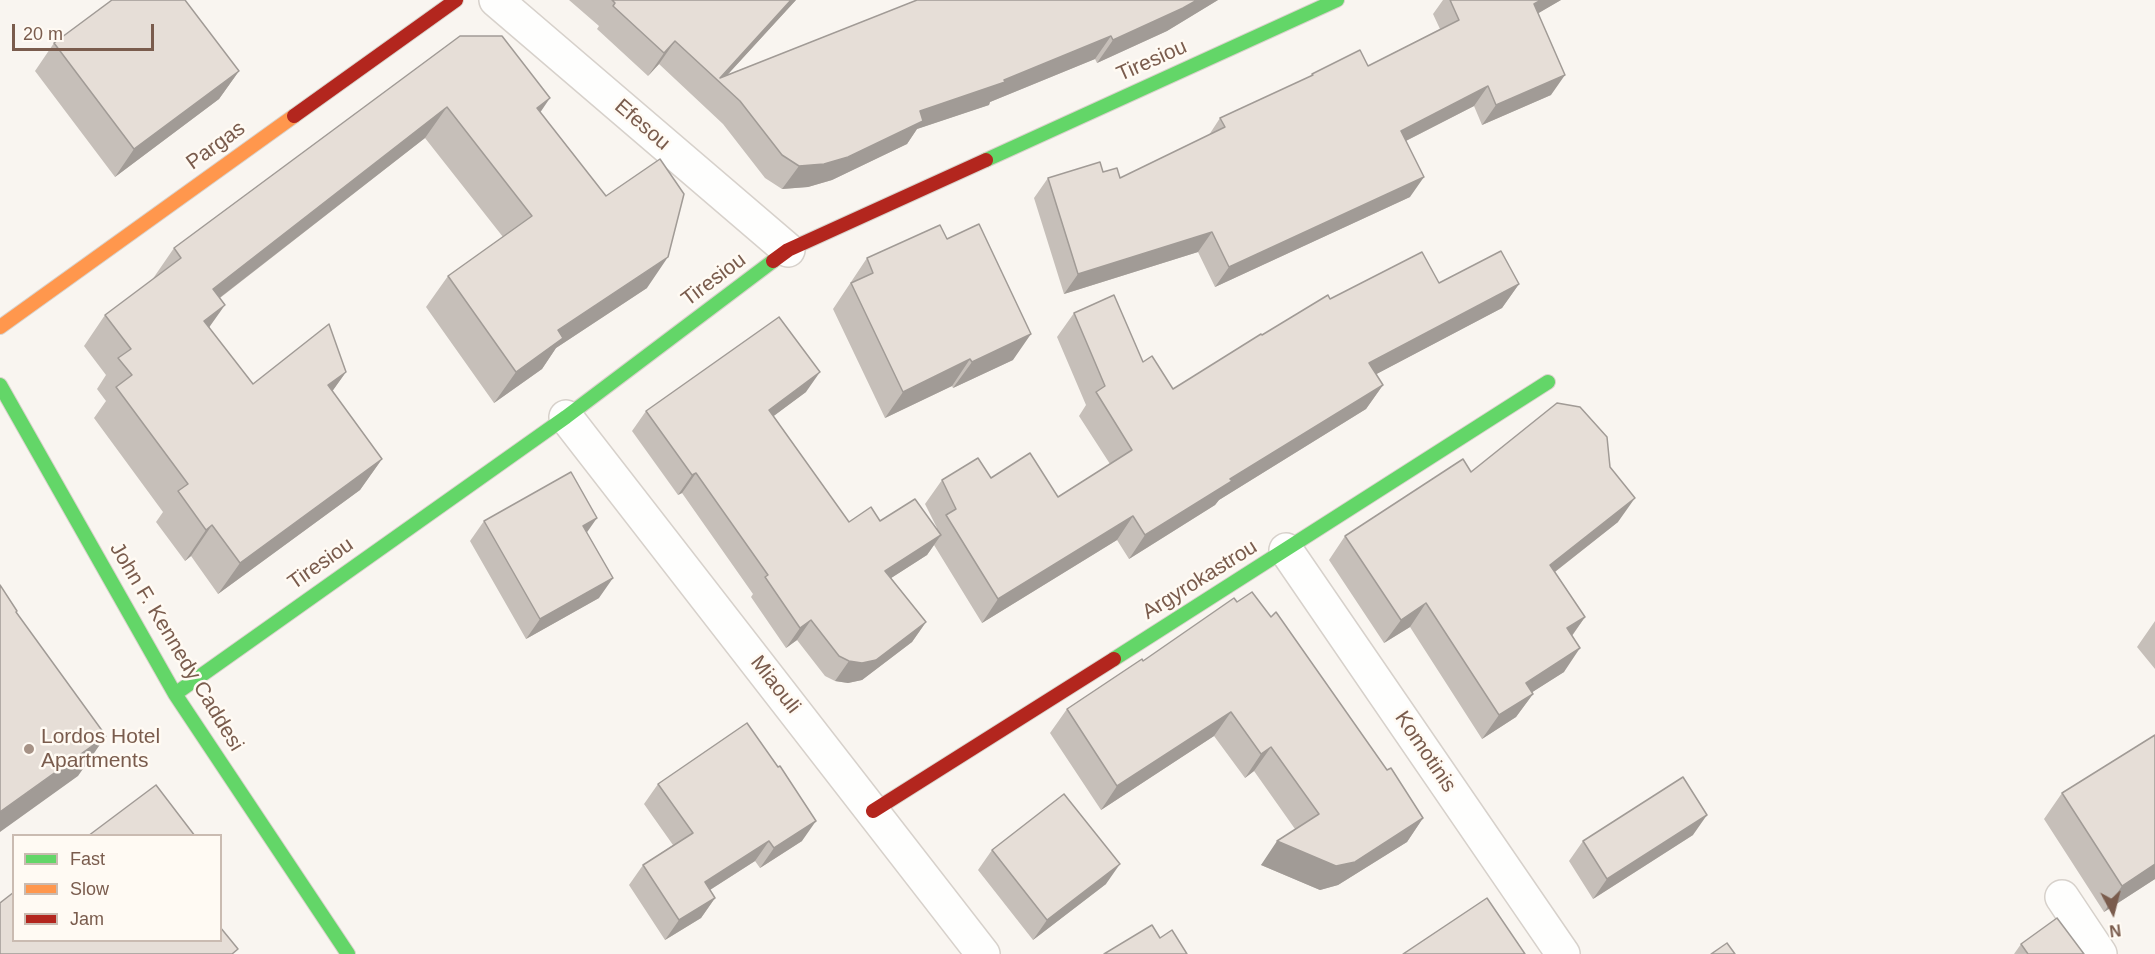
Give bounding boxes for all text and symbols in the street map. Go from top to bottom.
scale bar [15,12,158,50]
text: 20 m [23,24,63,44]
street label: Tiresiou [1113,34,1191,88]
street label: Efesou [609,94,675,156]
street label: Pargas [182,116,250,176]
street label: Tiresiou [677,248,751,312]
street label: Tiresiou [284,532,358,596]
street label: Argyrokastrou [1138,535,1262,625]
street label: John F. Kennedy Caddesi [104,538,248,756]
street label: Miaouli [745,651,805,719]
street label: Komotinis [1389,707,1461,797]
place label: Lordos Hotel Apartments [41,724,160,774]
marker: Lordos Hotel Apartments [22,742,36,756]
legend [12,834,222,942]
text: Fast [70,849,105,869]
text: Slow [70,879,109,899]
north arrow [2083,882,2143,942]
text: Jam [70,909,104,929]
text: N [2108,921,2122,940]

